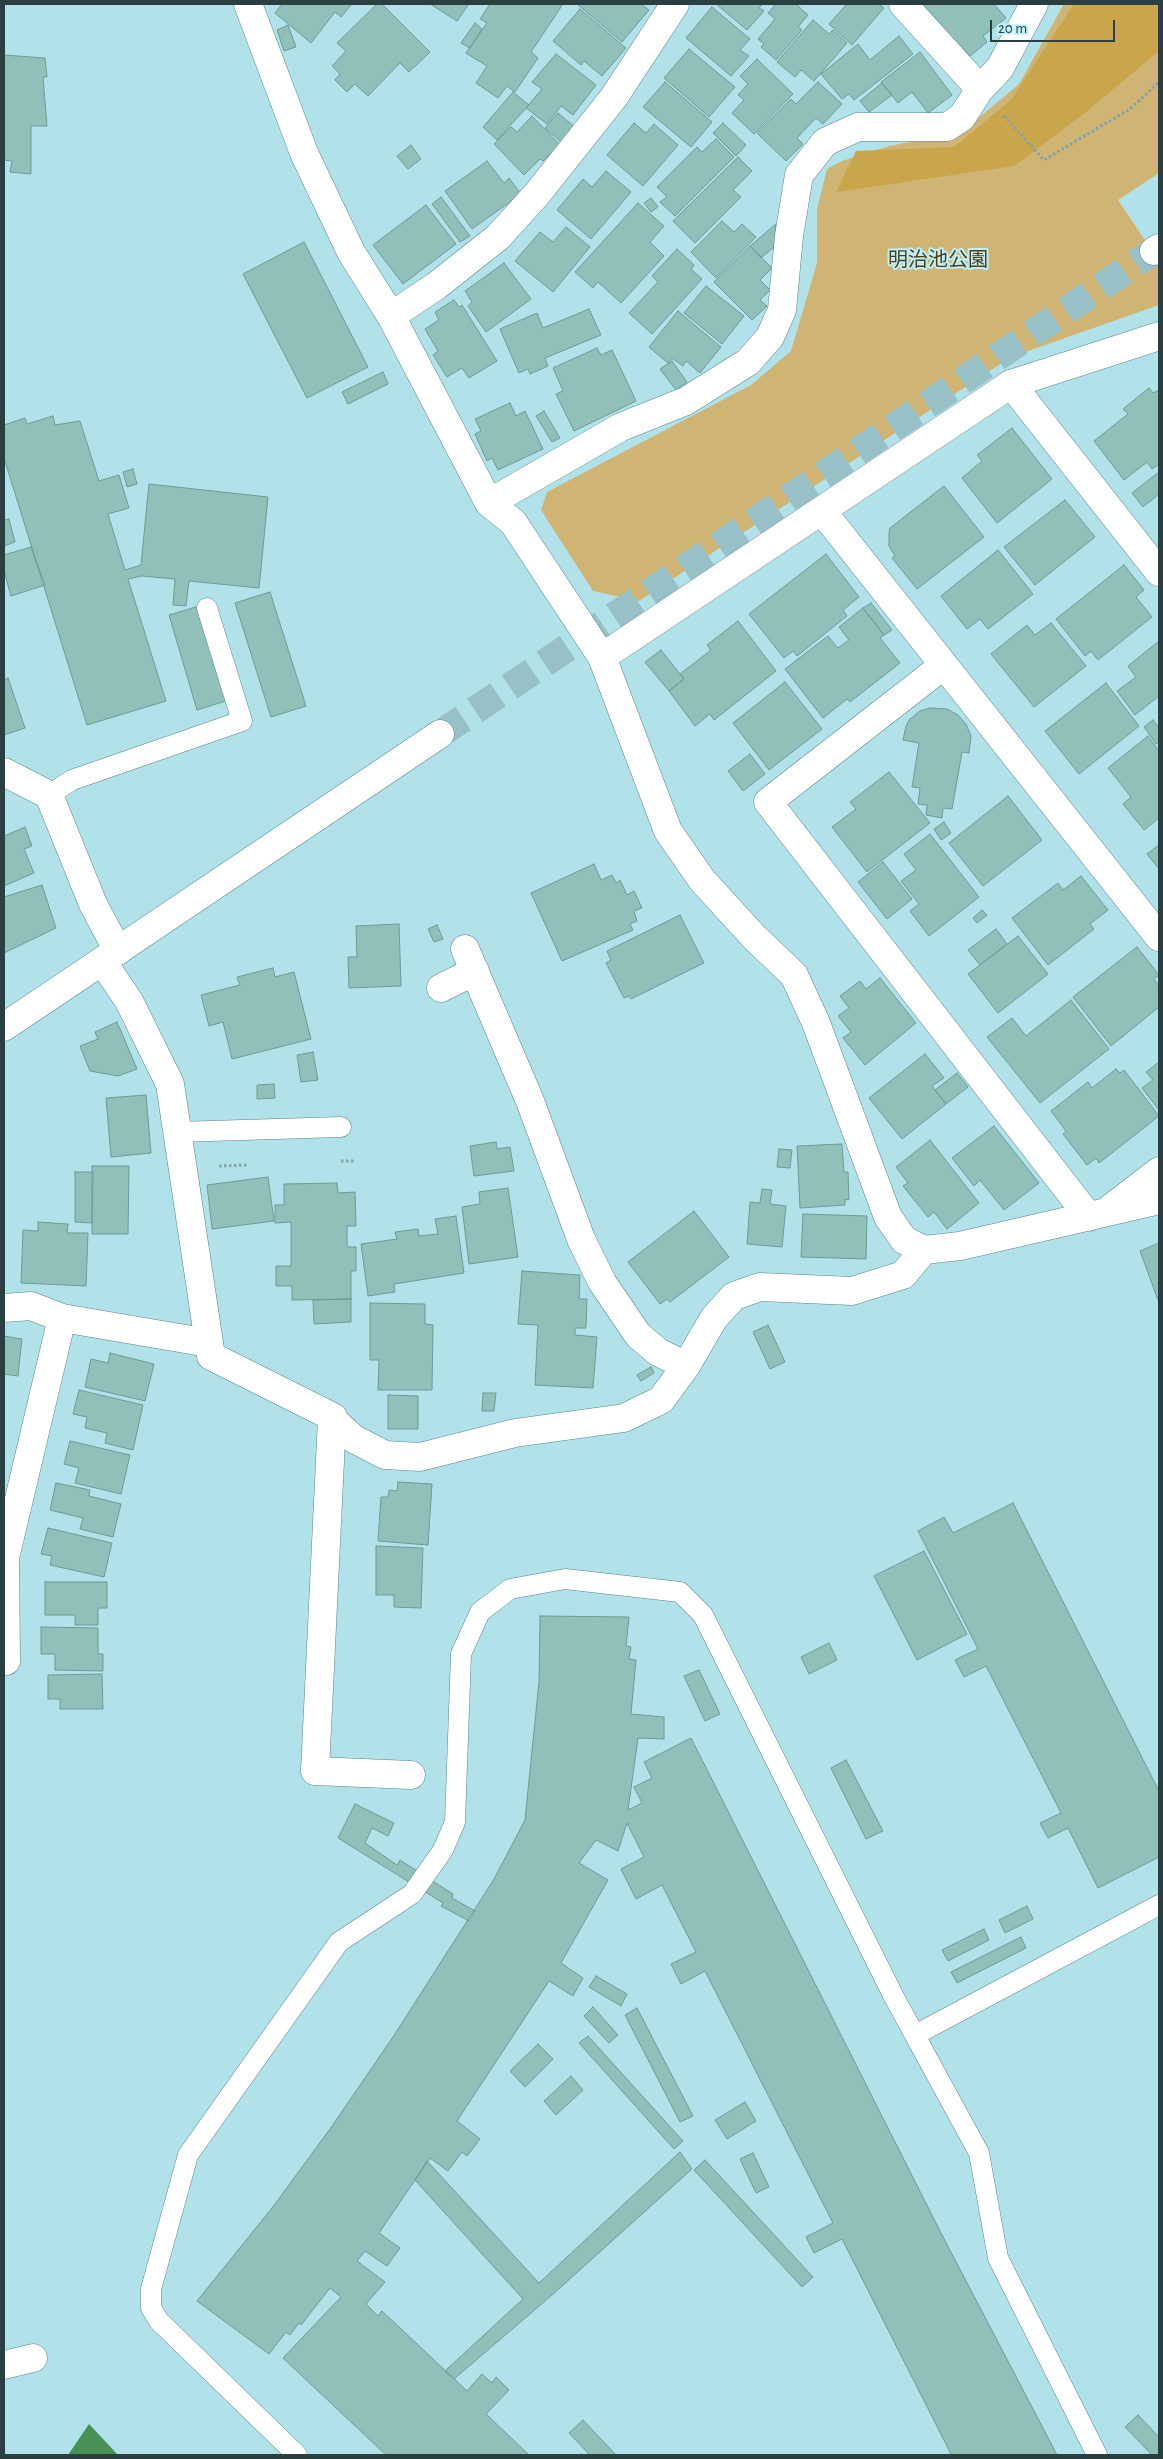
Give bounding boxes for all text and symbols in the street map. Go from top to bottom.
scale bar [993,10,1118,42]
text: 20 m [998,21,1027,36]
park label: 明治池公園 [888,248,988,272]

